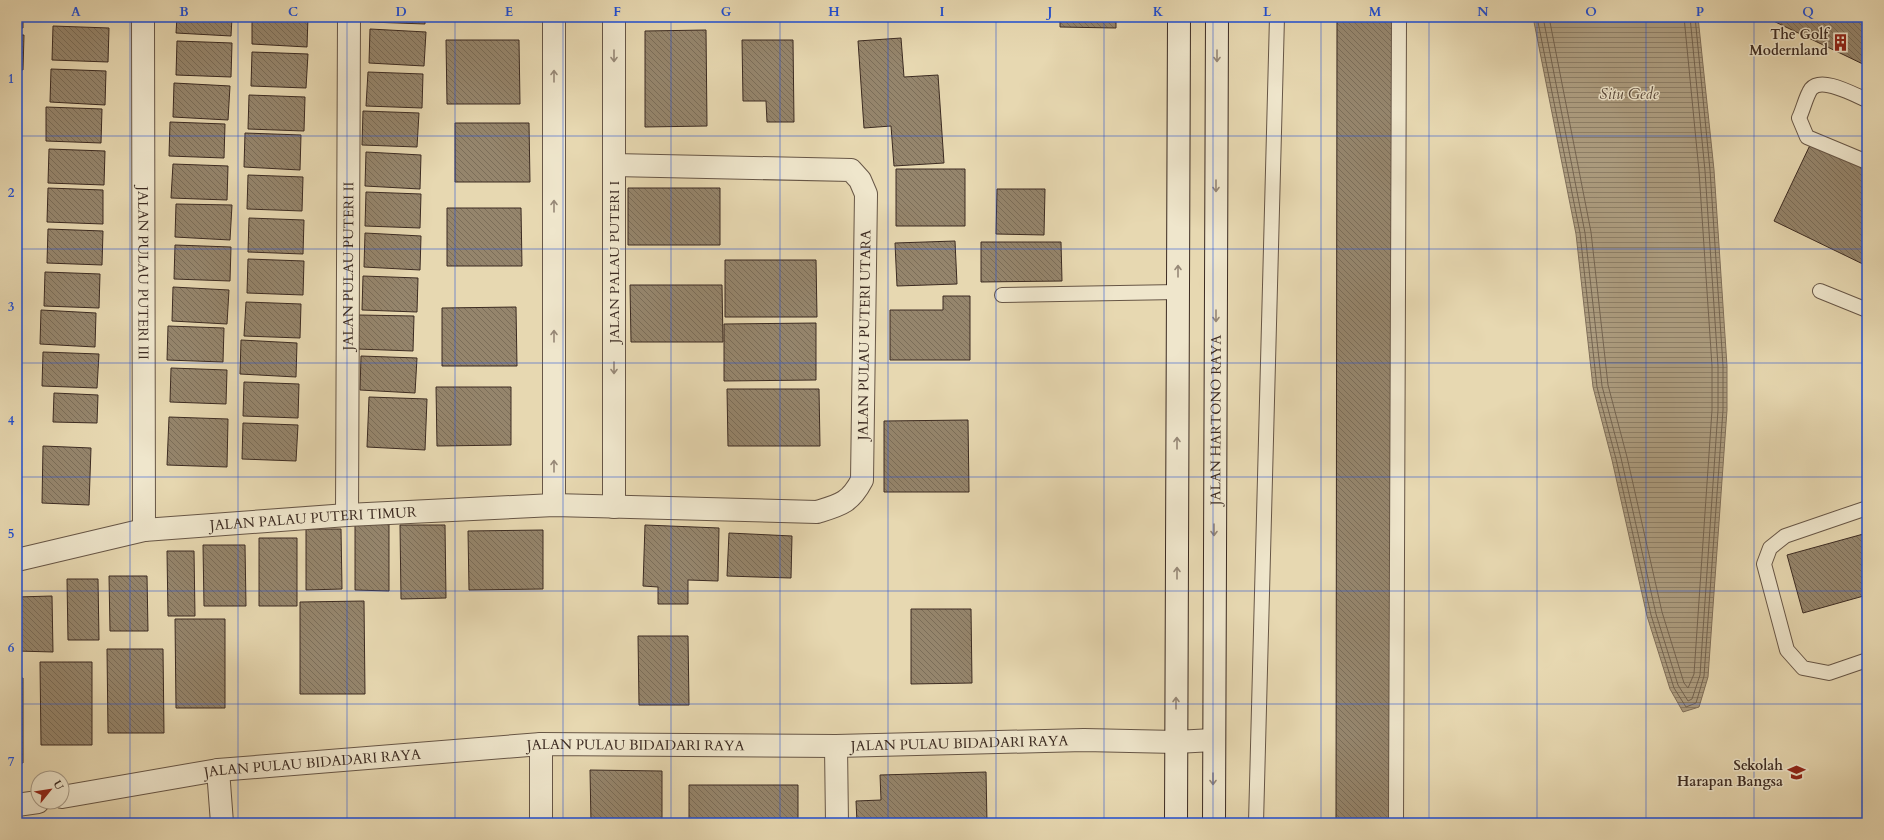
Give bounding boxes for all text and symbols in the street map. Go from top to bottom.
text: A [71,3,81,21]
text: B [179,3,189,21]
text: C [288,3,298,21]
text: D [395,3,407,21]
text: E [505,3,513,21]
text: F [613,3,621,21]
text: G [721,3,732,21]
text: H [828,3,840,21]
text: I [939,3,945,21]
text: J [1046,3,1053,21]
text: K [1153,3,1164,21]
text: L [1263,3,1272,21]
text: M [1369,3,1382,21]
text: N [1477,3,1489,21]
text: O [1585,3,1597,21]
text: P [1696,3,1704,21]
text: Q [1802,3,1814,21]
place label: The Golf Modernland [1749,25,1830,60]
building icon: The Golf Modernland [1831,32,1851,52]
one-way arrow [610,49,618,62]
one-way arrow [1213,49,1221,62]
text: 1 [8,70,14,88]
one-way arrow [550,70,558,83]
water label: Situ Gede [1599,84,1659,104]
one-way arrow [1212,179,1220,192]
street label: JALAN PULAU PUTERI II [338,181,358,352]
street label: JALAN PALAU PUTERI I [605,181,624,345]
text: 2 [8,184,15,202]
street label: JALAN PULAU PUTERI III [134,184,153,360]
one-way arrow [550,200,558,213]
street label: JALAN PULAU PUTERI UTARA [853,229,875,442]
one-way arrow [1174,265,1182,278]
text: 3 [8,298,15,316]
one-way arrow [1212,309,1220,322]
one-way arrow [550,330,558,343]
street label: JALAN HARTONO RAYA [1206,335,1225,507]
one-way arrow [610,361,618,374]
text: 4 [8,412,15,430]
one-way arrow [1173,437,1181,450]
one-way arrow [550,460,558,473]
street label: JALAN PALAU PUTERI TIMUR [207,502,417,535]
one-way arrow [1210,523,1218,536]
text: 5 [8,525,14,543]
one-way arrow [1173,567,1181,580]
text: 6 [8,639,15,657]
one-way arrow [1172,697,1180,710]
street label: JALAN PULAU BIDADARI RAYA [849,731,1069,755]
street label: JALAN PULAU BIDADARI RAYA [524,734,745,755]
street label: JALAN PULAU BIDADARI RAYA [200,744,422,782]
text: 7 [8,753,15,771]
place label: Sekolah Harapan Bangsa [1677,756,1783,791]
school or university icon: Sekolah Harapan Bangsa [1786,763,1806,783]
north arrow [30,770,70,810]
one-way arrow [1209,772,1217,785]
text: U [49,778,67,793]

